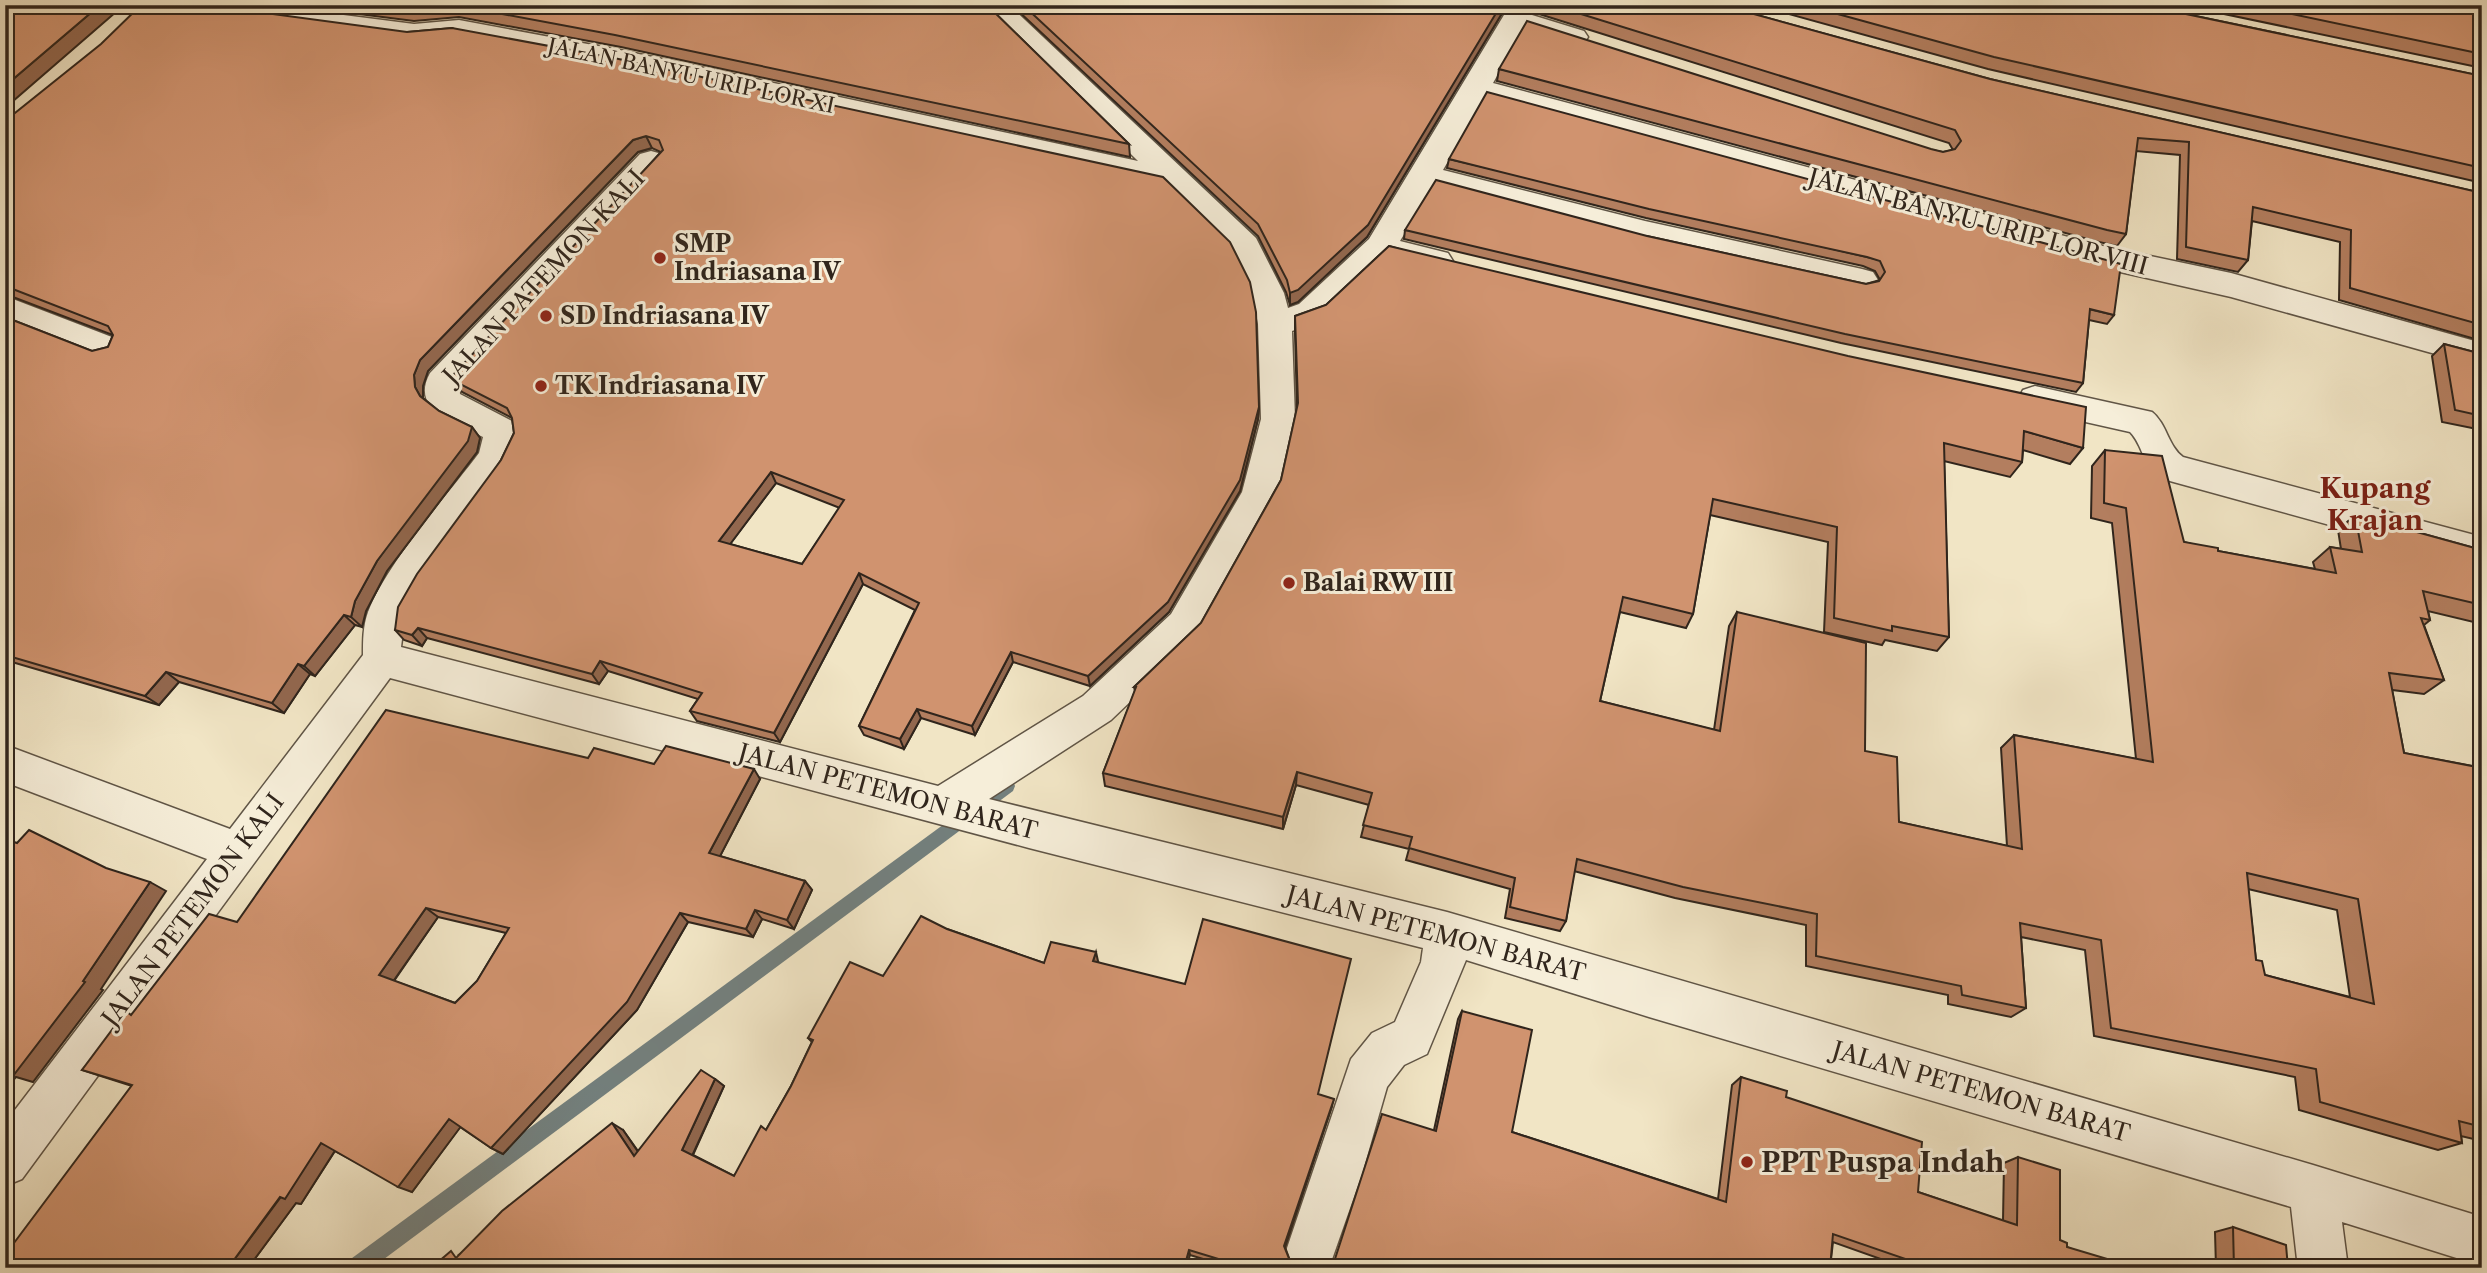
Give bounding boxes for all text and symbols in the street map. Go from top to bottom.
street label: JALAN BANYU URIP LOR XI [542,32,837,118]
street label: JALAN BANYU URIP LOR VIII [1801,161,2151,281]
street label: JALAN PATEMON KALI [434,164,650,393]
place label: SMP Indriasana IV [674,229,842,286]
marker: SMP Indriasana IV [652,250,668,266]
place label: SD Indriasana IV [560,301,770,330]
marker: SD Indriasana IV [538,308,554,324]
place label: TK Indriasana IV [555,371,766,400]
marker: TK Indriasana IV [533,378,549,394]
district label: Kupang Krajan [2320,471,2431,537]
place label: Balai RW III [1303,568,1453,597]
marker: Balai RW III [1281,575,1297,591]
street label: JALAN PETEMON BARAT [732,737,1041,845]
street label: JALAN PETEMON KALI [93,788,290,1035]
street label: JALAN PETEMON BARAT [1280,879,1589,987]
street label: JALAN PETEMON BARAT [1825,1034,2133,1148]
place label: PPT Puspa Indah [1761,1145,2005,1179]
marker: PPT Puspa Indah [1739,1154,1755,1170]

